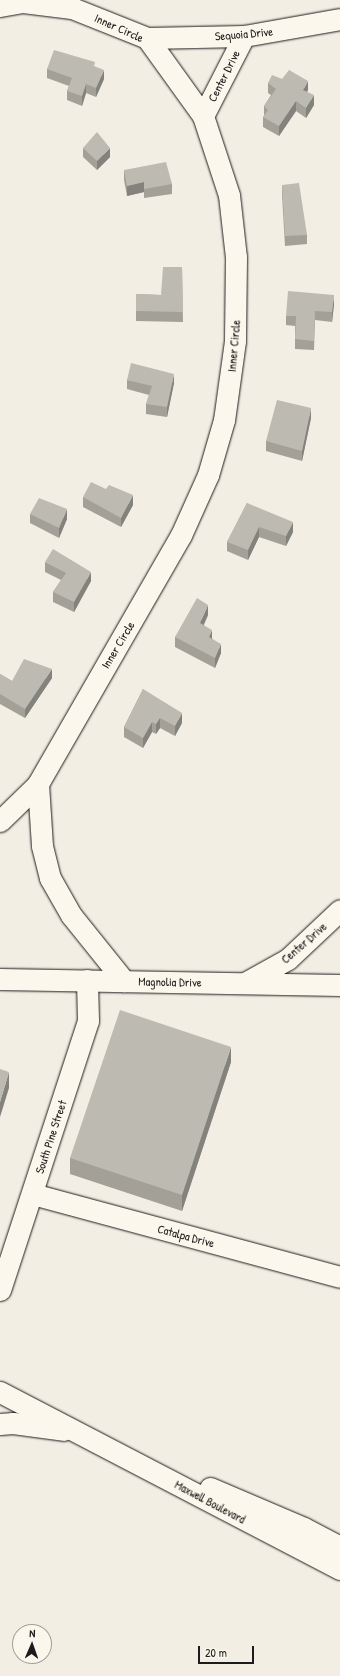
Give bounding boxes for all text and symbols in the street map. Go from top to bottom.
street label: Inner Circle [92,11,146,45]
street label: Sequoia Drive [214,24,274,44]
street label: Center Drive [205,48,243,104]
street label: Inner Circle [225,319,243,373]
street label: Inner Circle [98,619,138,671]
street label: Center Drive [278,919,330,967]
street label: Magnolia Drive [138,974,202,990]
street label: South Pine Street [32,1098,70,1176]
street label: Catalpa Drive [156,1221,216,1251]
street label: Maxwell Boulevard [172,1477,248,1527]
north arrow [12,1624,52,1664]
text: N [29,1626,36,1640]
scale bar [200,1638,256,1664]
text: 20 m [205,1644,227,1661]

